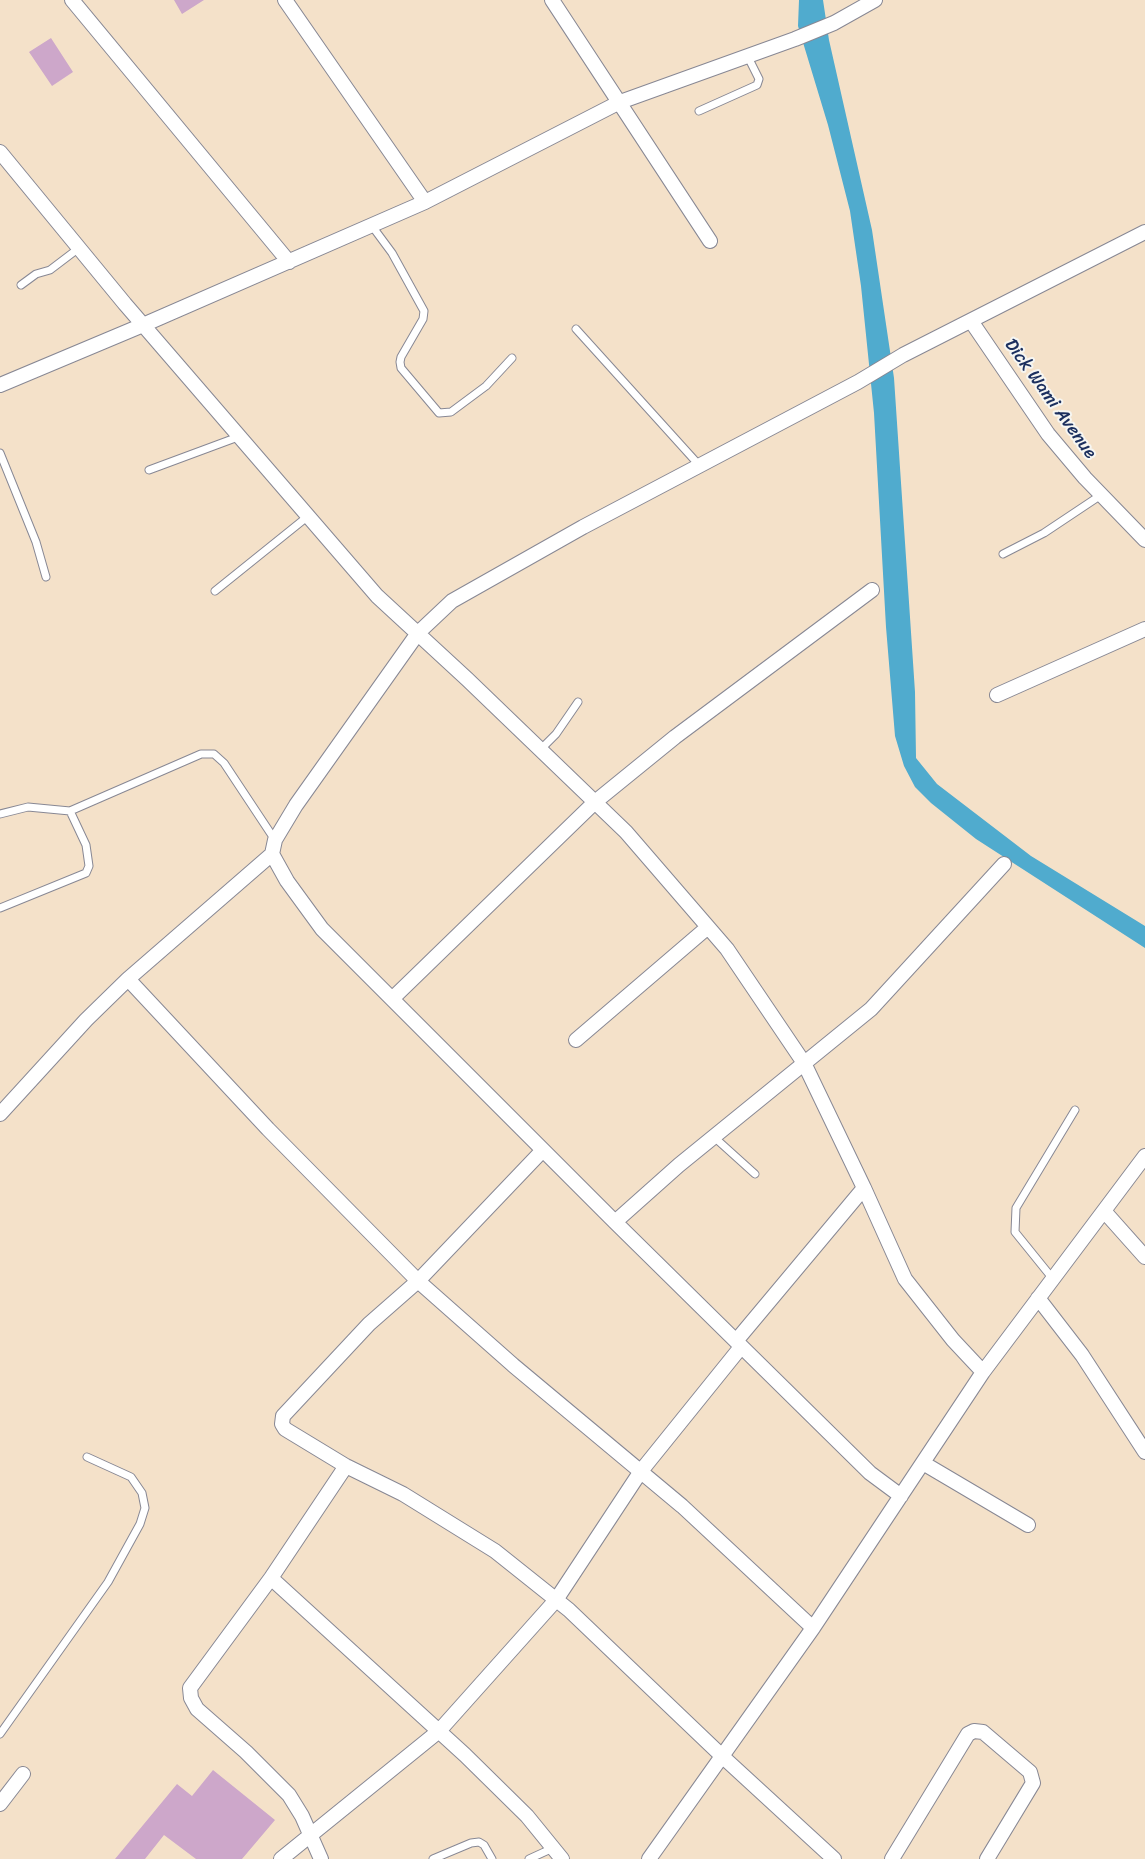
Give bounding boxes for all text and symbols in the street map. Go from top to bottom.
street label: Dick Wami Avenue [999,335,1101,463]

